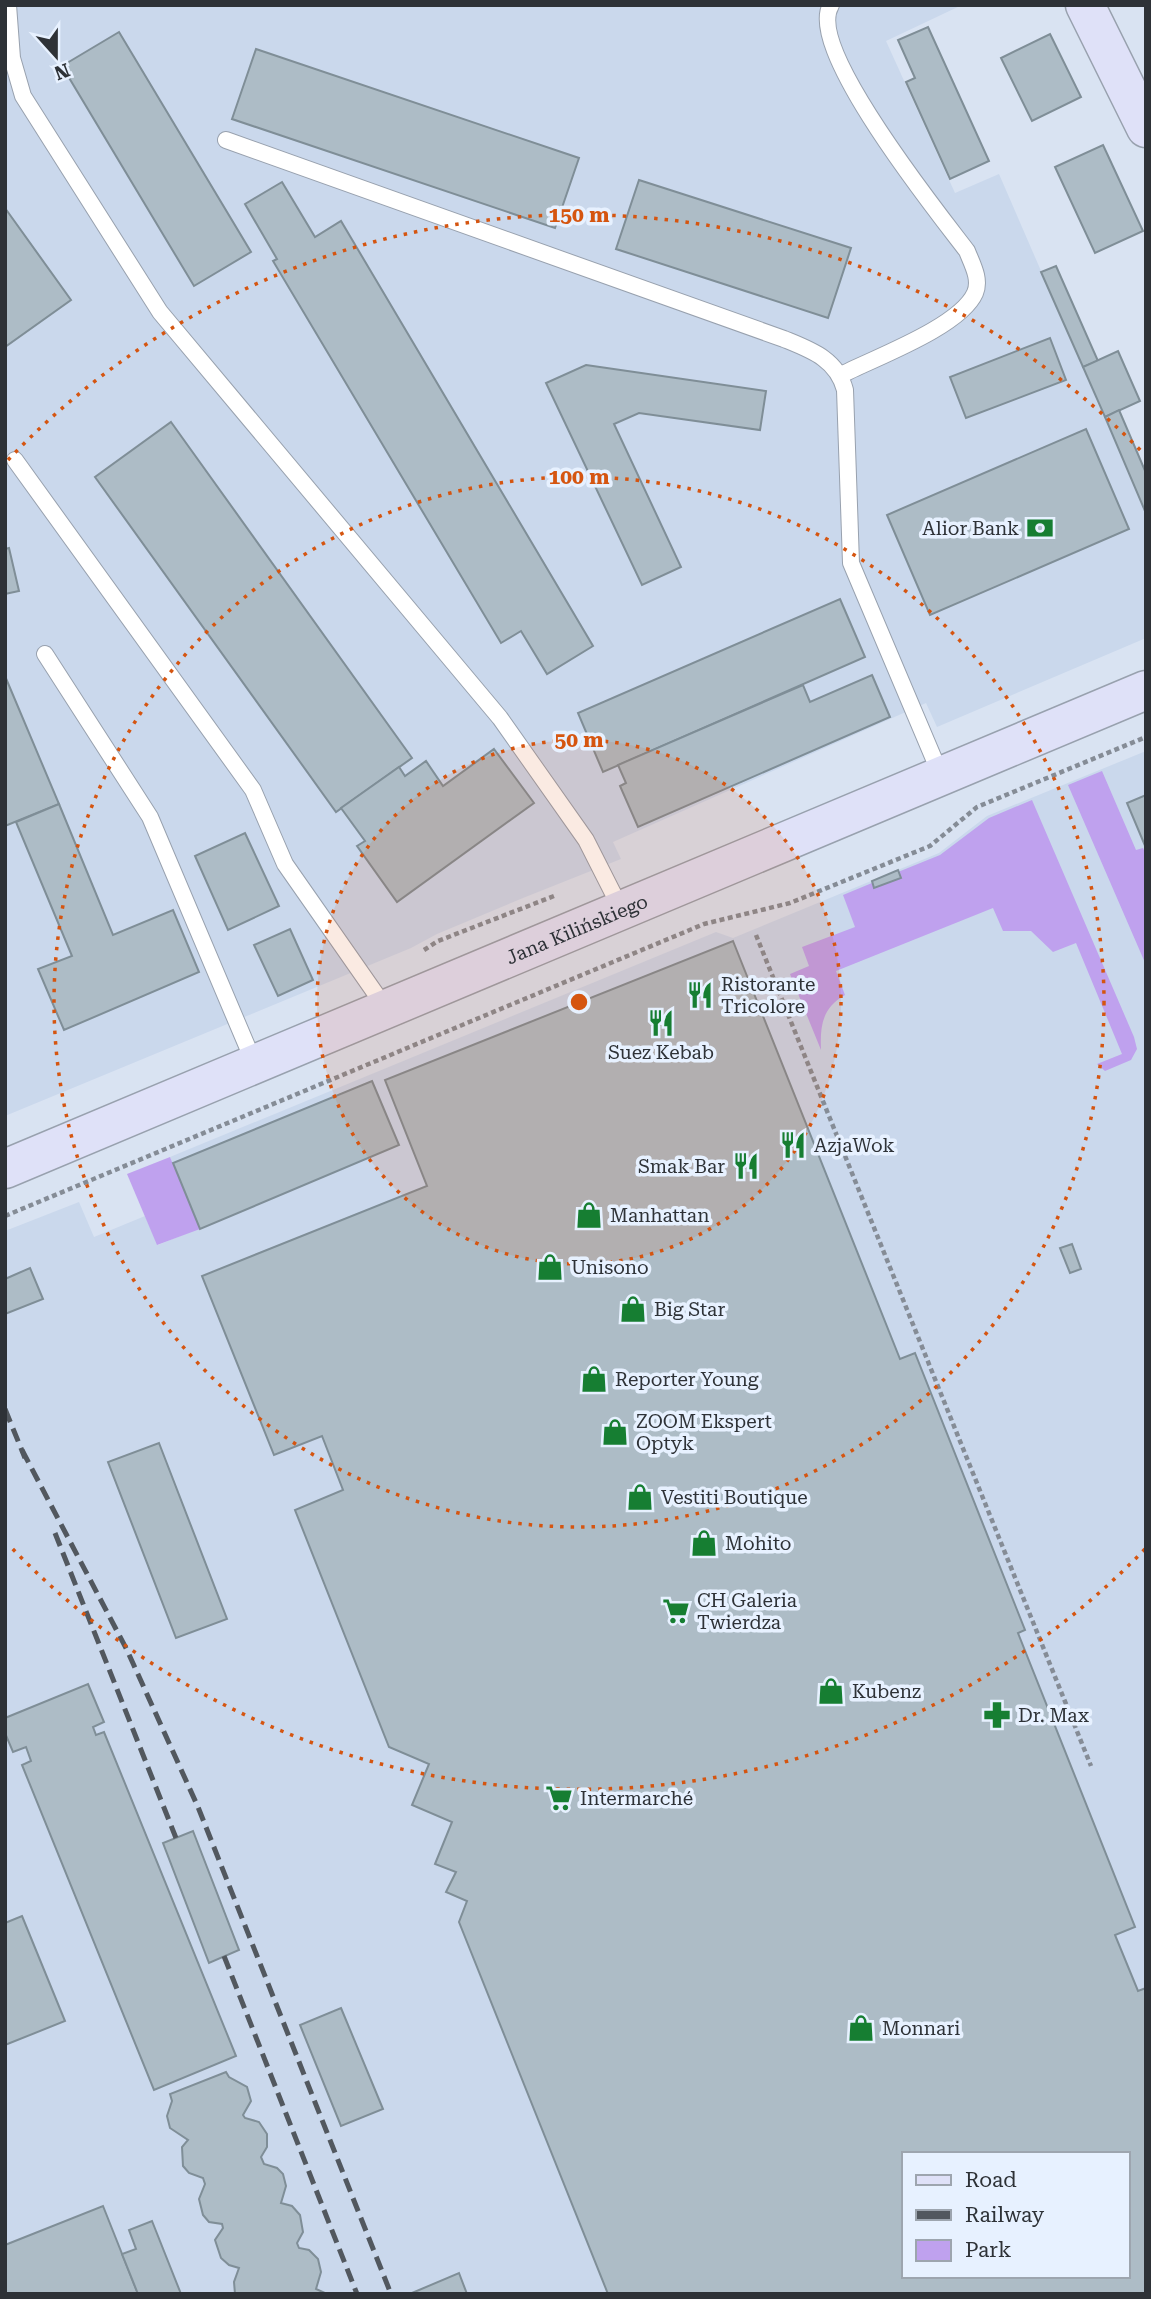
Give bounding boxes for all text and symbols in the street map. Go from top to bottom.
north arrow [21,21,91,91]
text: N [51,58,73,85]
text: 150 m [549,203,609,227]
text: 100 m [549,465,609,489]
bank icon: Alior Bank [1025,513,1055,543]
place label: Alior Bank [922,517,1019,540]
text: 50 m [554,728,604,752]
street label: Jana Kilińskiego [502,889,651,969]
place label: Ristorante Tricolore [721,973,815,1018]
restaurant icon: Ristorante Tricolore [685,980,715,1010]
centre of rings [567,990,591,1014]
restaurant icon: Suez Kebab [646,1008,676,1038]
place label: Suez Kebab [608,1041,714,1064]
restaurant icon: AzjaWok [778,1130,808,1160]
place label: AzjaWok [814,1134,895,1157]
restaurant icon: Smak Bar [731,1151,761,1181]
place label: Smak Bar [638,1155,725,1178]
shop icon: Manhattan [574,1200,604,1230]
place label: Manhattan [610,1204,709,1227]
shop icon: Unisono [535,1252,565,1282]
place label: Unisono [571,1256,649,1279]
shop icon: Big Star [618,1294,648,1324]
place label: Big Star [654,1298,725,1321]
shop icon: Reporter Young [579,1364,609,1394]
place label: Reporter Young [615,1368,759,1391]
place label: ZOOM Ekspert Optyk [636,1410,772,1455]
shop icon: ZOOM Ekspert Optyk [600,1417,630,1447]
shop icon: Vestiti Boutique [625,1482,655,1512]
place label: Vestiti Boutique [661,1486,808,1509]
shop icon: Mohito [689,1528,719,1558]
place label: Mohito [725,1532,791,1555]
place label: CH Galeria Twierdza [697,1589,798,1634]
supermarket icon: CH Galeria Twierdza [661,1596,691,1626]
shop icon: Kubenz [816,1676,846,1706]
place label: Kubenz [852,1680,921,1703]
pharmacy icon: Dr. Max [982,1700,1012,1730]
place label: Dr. Max [1018,1704,1089,1727]
supermarket icon: Intermarché [544,1783,574,1813]
place label: Intermarché [580,1787,693,1810]
shop icon: Monnari [846,2013,876,2043]
place label: Monnari [882,2017,960,2040]
legend [902,2152,1130,2278]
text: Road [965,2168,1017,2192]
text: Railway [965,2203,1045,2227]
text: Park [965,2238,1011,2262]

